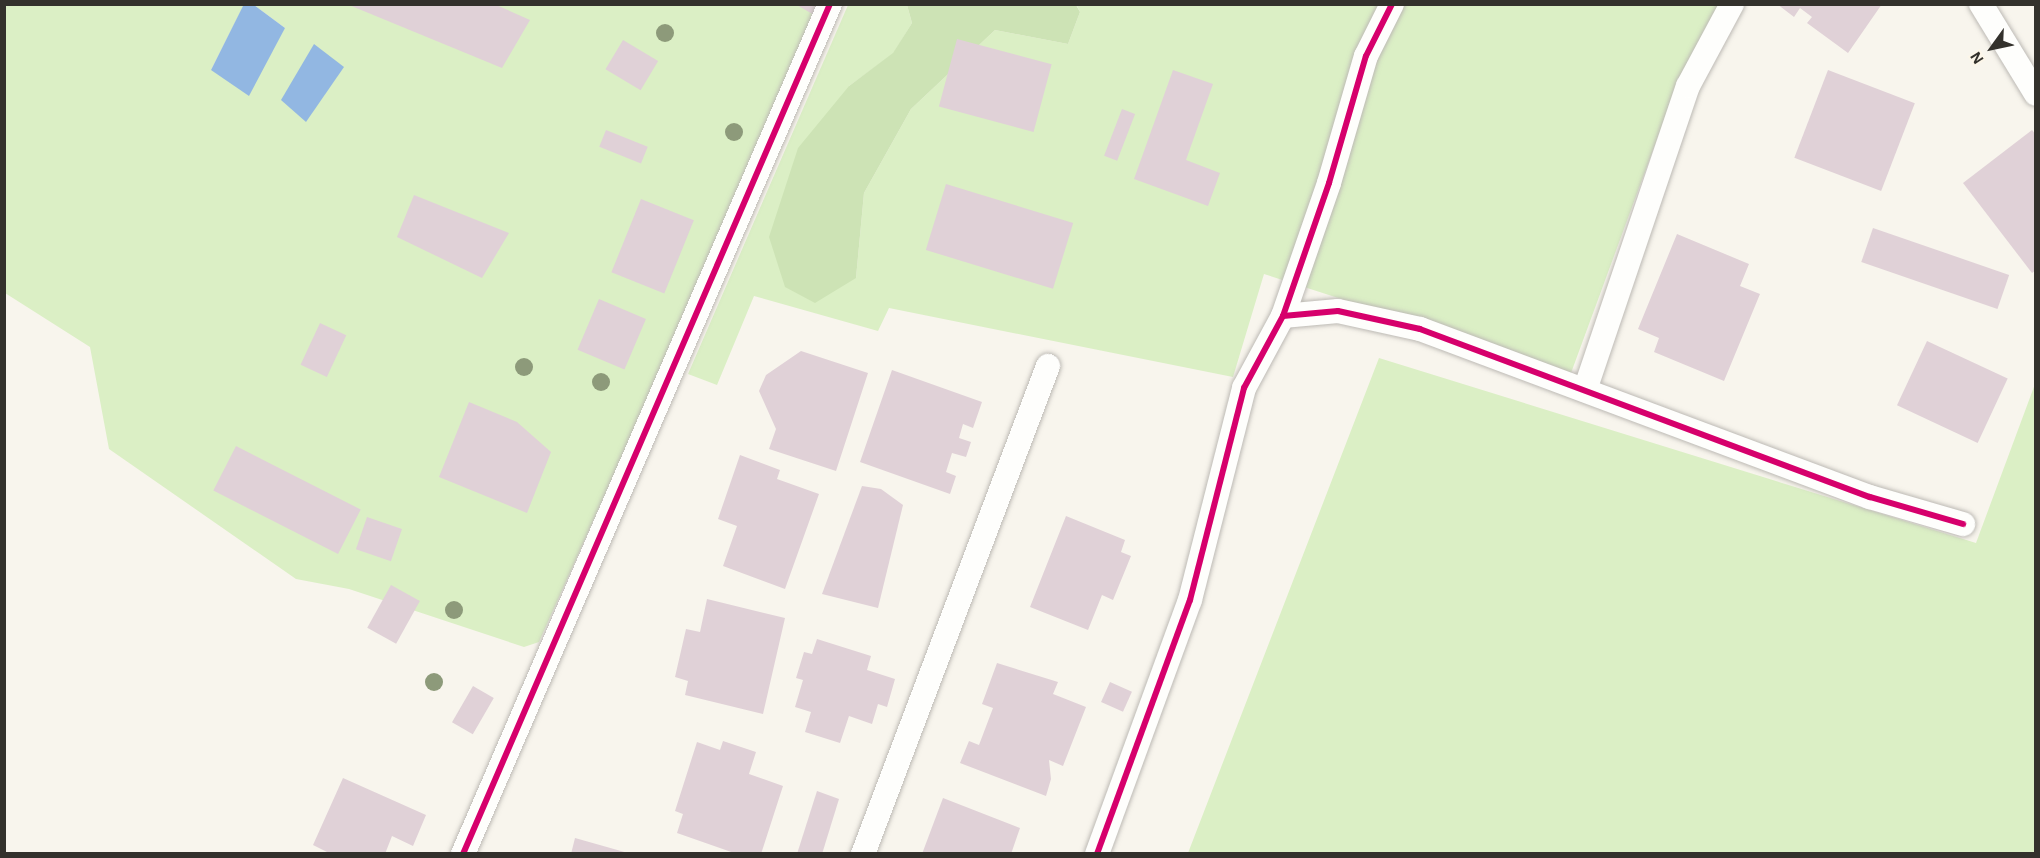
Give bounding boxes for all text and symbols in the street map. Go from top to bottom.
north arrow [1962,18,2022,78]
text: N [1967,49,1987,67]

